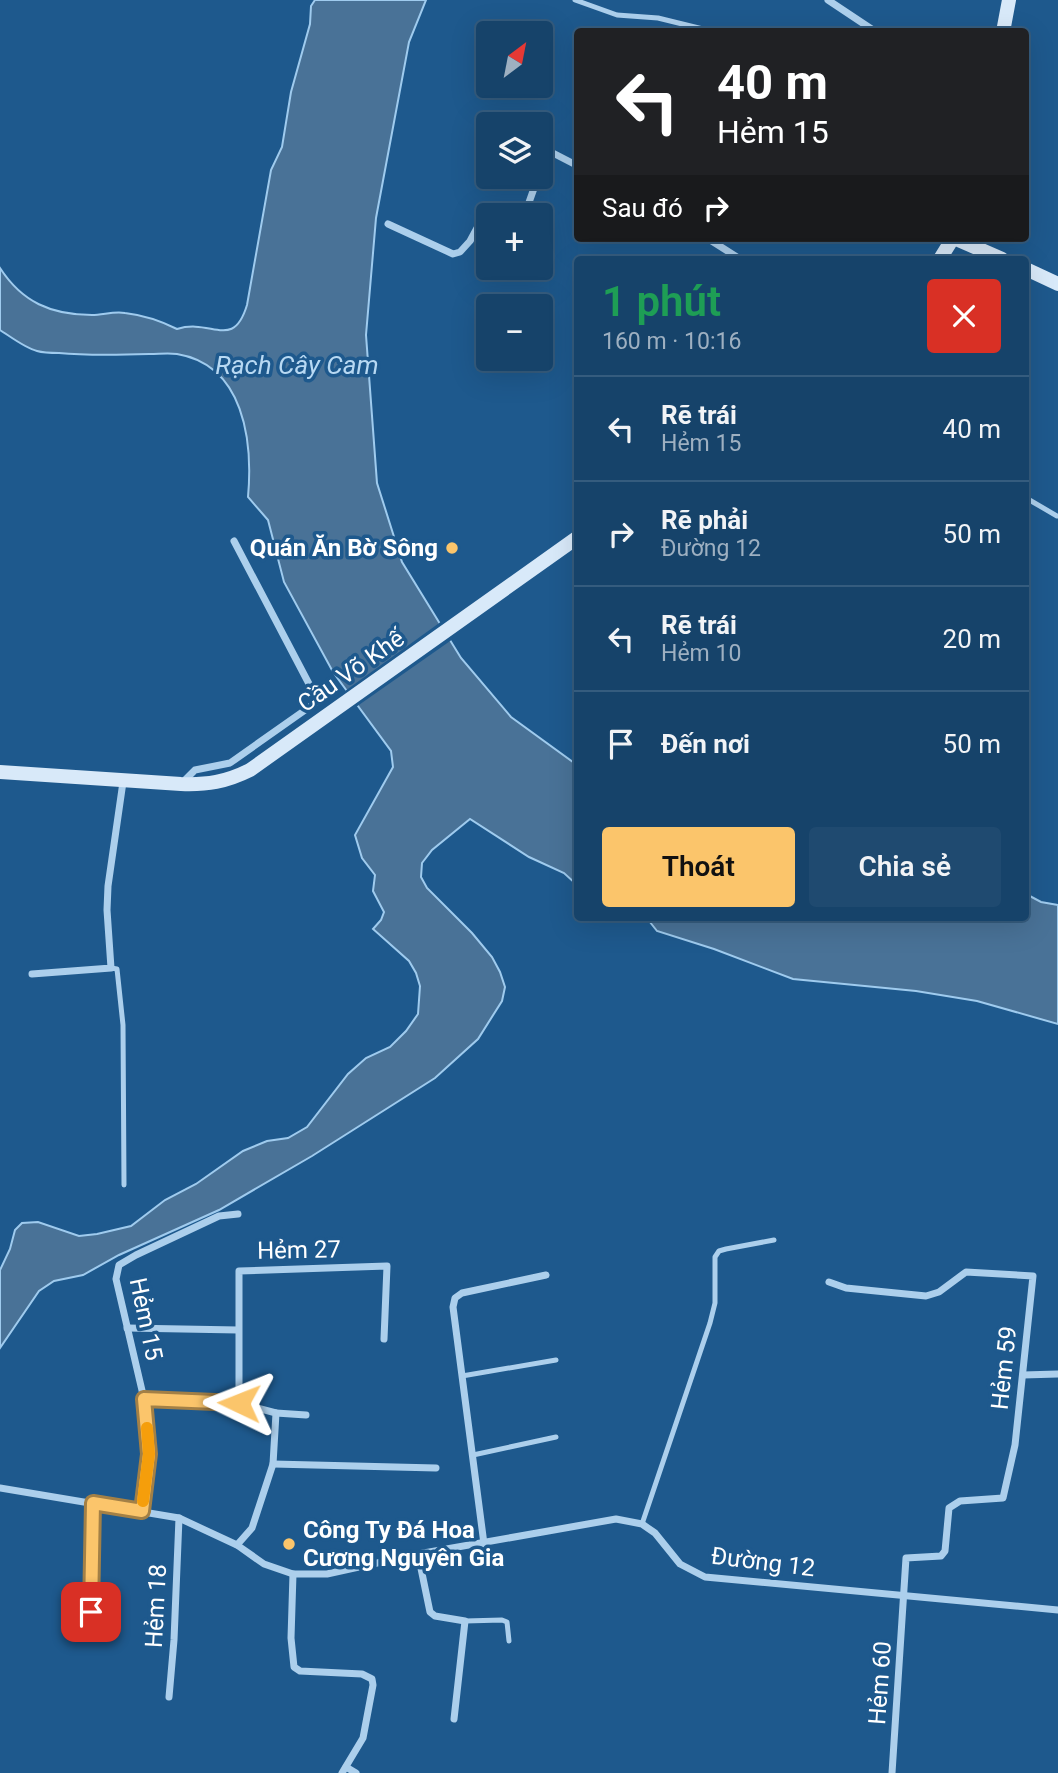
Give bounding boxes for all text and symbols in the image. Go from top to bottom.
north arrow [476,21,553,98]
map controls [476,21,553,371]
text: 40 m [717,54,828,111]
icon: left [602,56,693,147]
button: layers [476,112,553,189]
text: Hẻm 15 [717,113,829,151]
icon: right [697,189,735,227]
text: Sau đó [602,193,683,223]
button: + [476,203,553,280]
text: 1 phút [602,277,721,326]
button: close [927,279,1001,353]
button: − [476,294,553,371]
text: 160 m · 10:16 [602,328,741,355]
water label: Rạch Cây Cam [215,350,379,380]
text: Rẽ trái [661,400,737,430]
icon: left [602,410,640,448]
text: 40 m [943,414,1001,444]
text: Hẻm 15 [661,430,741,457]
text: Rẽ phải [661,505,748,535]
icon: right [602,515,640,553]
text: 50 m [943,519,1001,549]
place label: Quán Ăn Bờ Sông [250,534,438,562]
text: Đường 12 [661,535,761,562]
marker: Quán Ăn Bờ Sông [444,540,460,556]
text: Rẽ trái [661,610,737,640]
icon: left [602,620,640,658]
street label: Cầu Võ Khế [292,623,411,718]
text: 20 m [943,624,1001,654]
text: Hẻm 10 [661,640,741,667]
icon: arrive [602,725,640,763]
text: Đến nơi [661,729,750,759]
text: 50 m [943,729,1001,759]
button: Thoát [602,827,795,907]
button: Chia sẻ [809,827,1001,907]
street label: Hẻm 27 [257,1235,341,1265]
street label: Hẻm 15 [124,1275,168,1363]
street label: Hẻm 59 [986,1325,1022,1411]
position arrow [202,1366,276,1440]
place label: Công Ty Đá Hoa Cương Nguyên Gia [303,1516,504,1572]
marker: Công Ty Đá Hoa Cương Nguyên Gia [281,1536,297,1552]
street label: Đường 12 [710,1542,816,1582]
street label: Hẻm 18 [140,1563,172,1649]
pin [61,1582,121,1642]
icon: arrive [72,1593,110,1631]
street label: Hẻm 60 [863,1640,897,1726]

